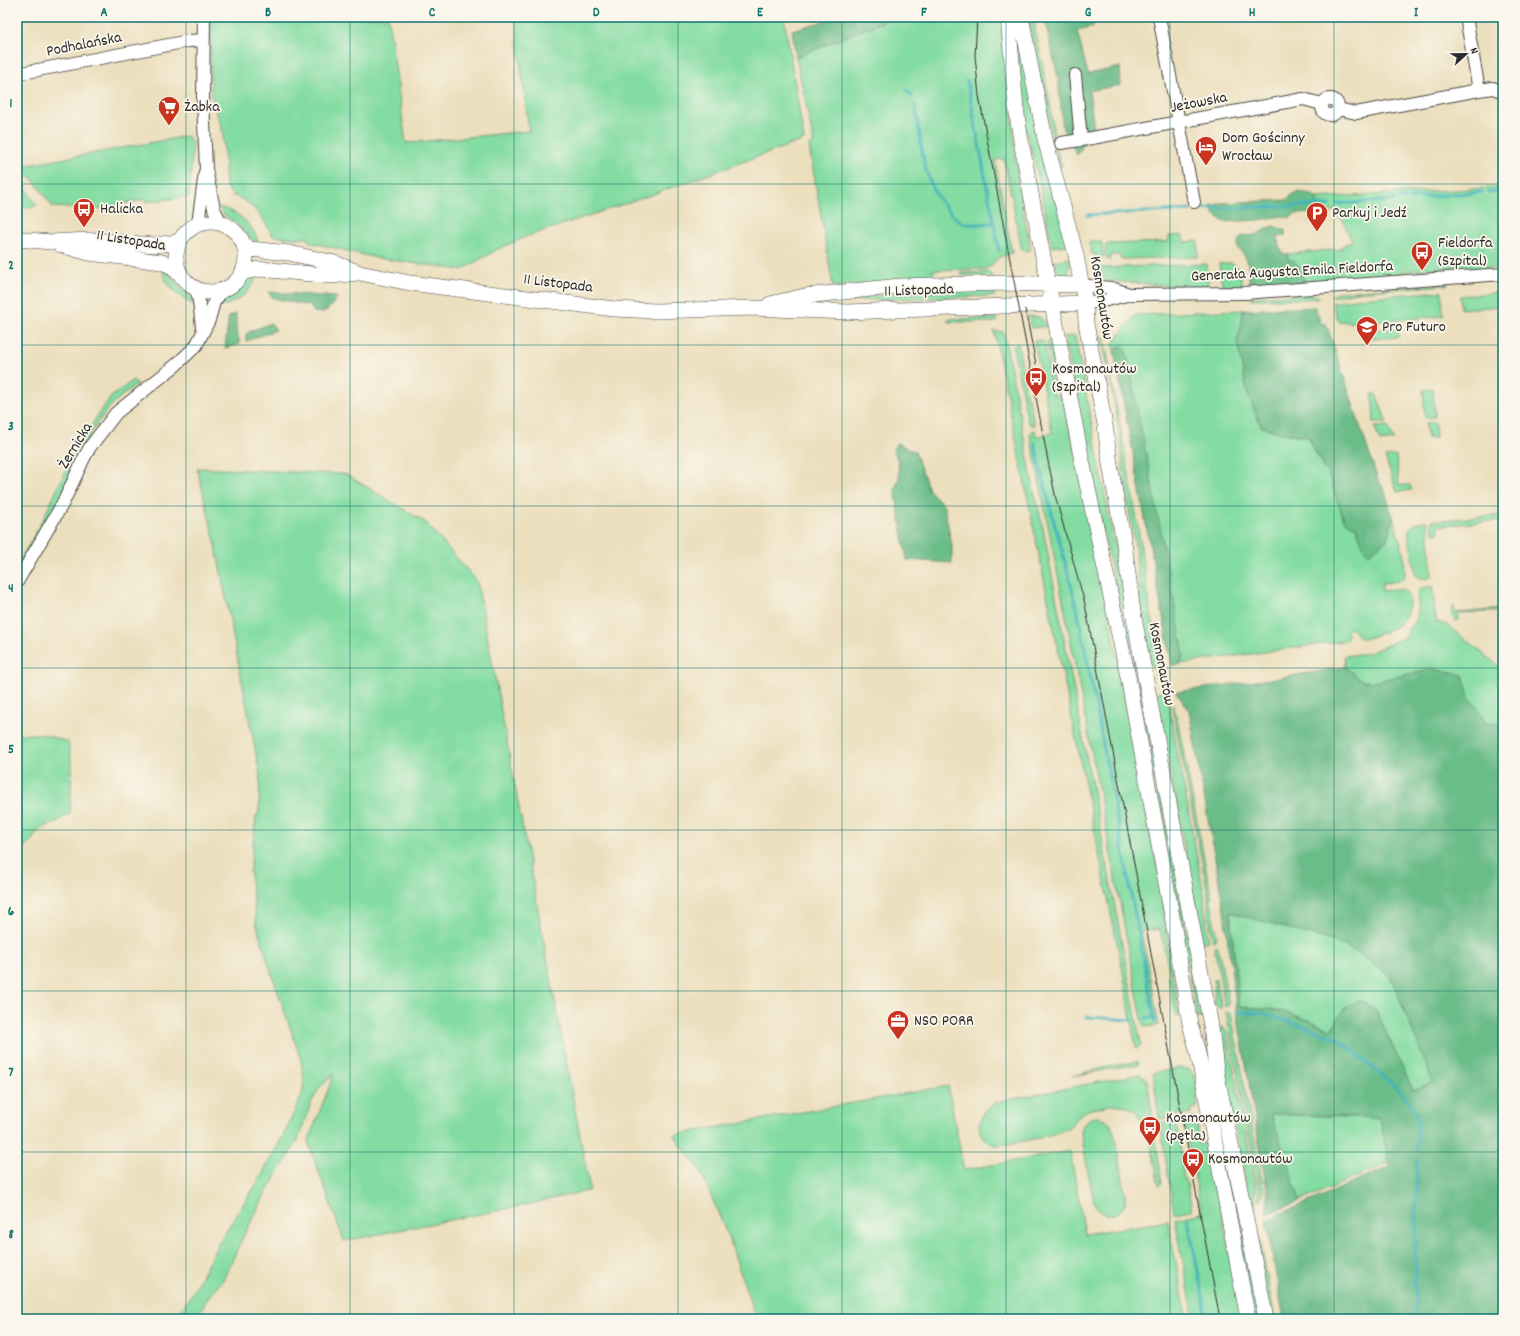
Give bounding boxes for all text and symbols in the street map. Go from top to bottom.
text: A [100,4,108,23]
text: B [265,4,271,23]
text: C [429,4,436,23]
text: D [593,4,600,23]
text: E [757,4,764,23]
text: F [921,4,927,23]
text: G [1085,4,1092,23]
text: H [1249,4,1256,23]
text: I [1414,4,1419,23]
street label: Podhalańska [44,26,124,64]
north arrow [1446,34,1486,74]
text: N [1465,45,1482,57]
street label: Jeżowska [1169,86,1230,120]
supermarket icon: Żabka [156,94,182,127]
text: 1 [10,95,13,114]
place label: Żabka [184,96,220,119]
place label: Dom Gościnny Wrocław [1222,127,1305,168]
hotel icon: Dom Gościnny Wrocław [1193,134,1219,167]
bus stop icon: Halicka [71,196,97,229]
place label: Halicka [100,198,143,221]
parking icon: Parkuj i Jedź [1304,200,1330,233]
place label: Parkuj i Jedź [1332,202,1407,225]
street label: 11 Listopada [95,224,168,258]
place label: Fieldorfa (Szpital) [1438,232,1493,273]
bus stop icon: Fieldorfa (Szpital) [1409,239,1435,272]
street label: Kosmonautów [1083,254,1119,342]
street label: Generała Augusta Emila Fieldorfa [1190,255,1394,289]
text: 2 [8,257,14,276]
street label: 11 Listopada [522,268,595,300]
street label: 11 Listopada [884,278,955,304]
school or university icon: Pro Futuro [1354,314,1380,347]
place label: Pro Futuro [1382,316,1446,339]
place label: Kosmonautów (Szpital) [1052,358,1136,399]
bus stop icon: Kosmonautów (Szpital) [1023,365,1049,398]
text: 3 [8,418,14,437]
street label: Żernicka [53,418,99,474]
text: 4 [8,580,14,599]
street label: Kosmonautów [1142,620,1180,708]
text: 5 [8,741,14,760]
text: 6 [8,903,15,922]
office icon: NSO PORR [885,1008,911,1041]
place label: NSO PORR [914,1010,974,1033]
text: 7 [9,1064,14,1083]
place label: Kosmonautów (pętla) [1166,1107,1250,1148]
bus stop icon: Kosmonautów (pętla) [1137,1114,1163,1147]
bus stop icon: Kosmonautów [1180,1146,1206,1179]
place label: Kosmonautów [1208,1148,1292,1171]
text: 8 [8,1226,14,1245]

